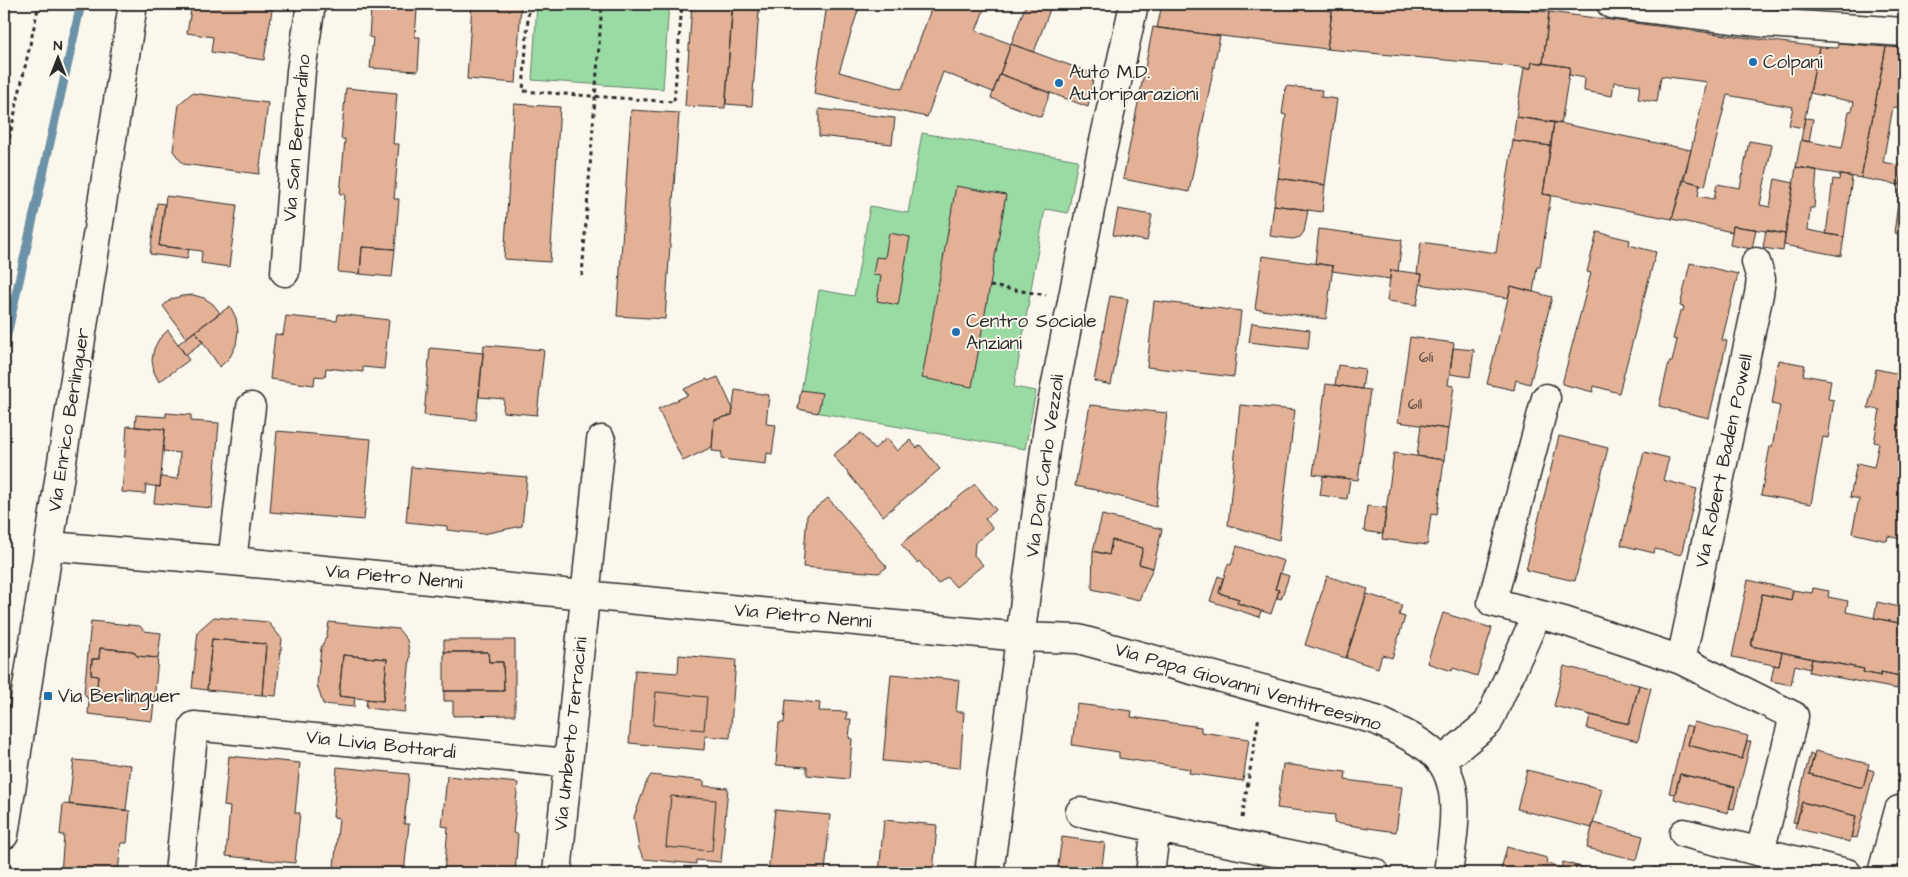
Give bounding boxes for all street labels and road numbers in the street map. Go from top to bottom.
street label: Via San Bernardino [276,53,318,223]
street label: Via Enrico Berlinguer [41,325,98,514]
street label: Via Robert Baden Powell [1688,352,1760,570]
street label: Via Don Carlo Vezzoli [1019,373,1071,559]
street label: Via Pietro Nenni [324,558,464,596]
street label: Via Pietro Nenni [733,597,873,635]
street label: Via Umberto Terracini [547,636,595,832]
street label: Via Papa Giovanni Ventitreesimo [1111,636,1385,738]
street label: Via Livia Bottardi [305,724,457,766]

